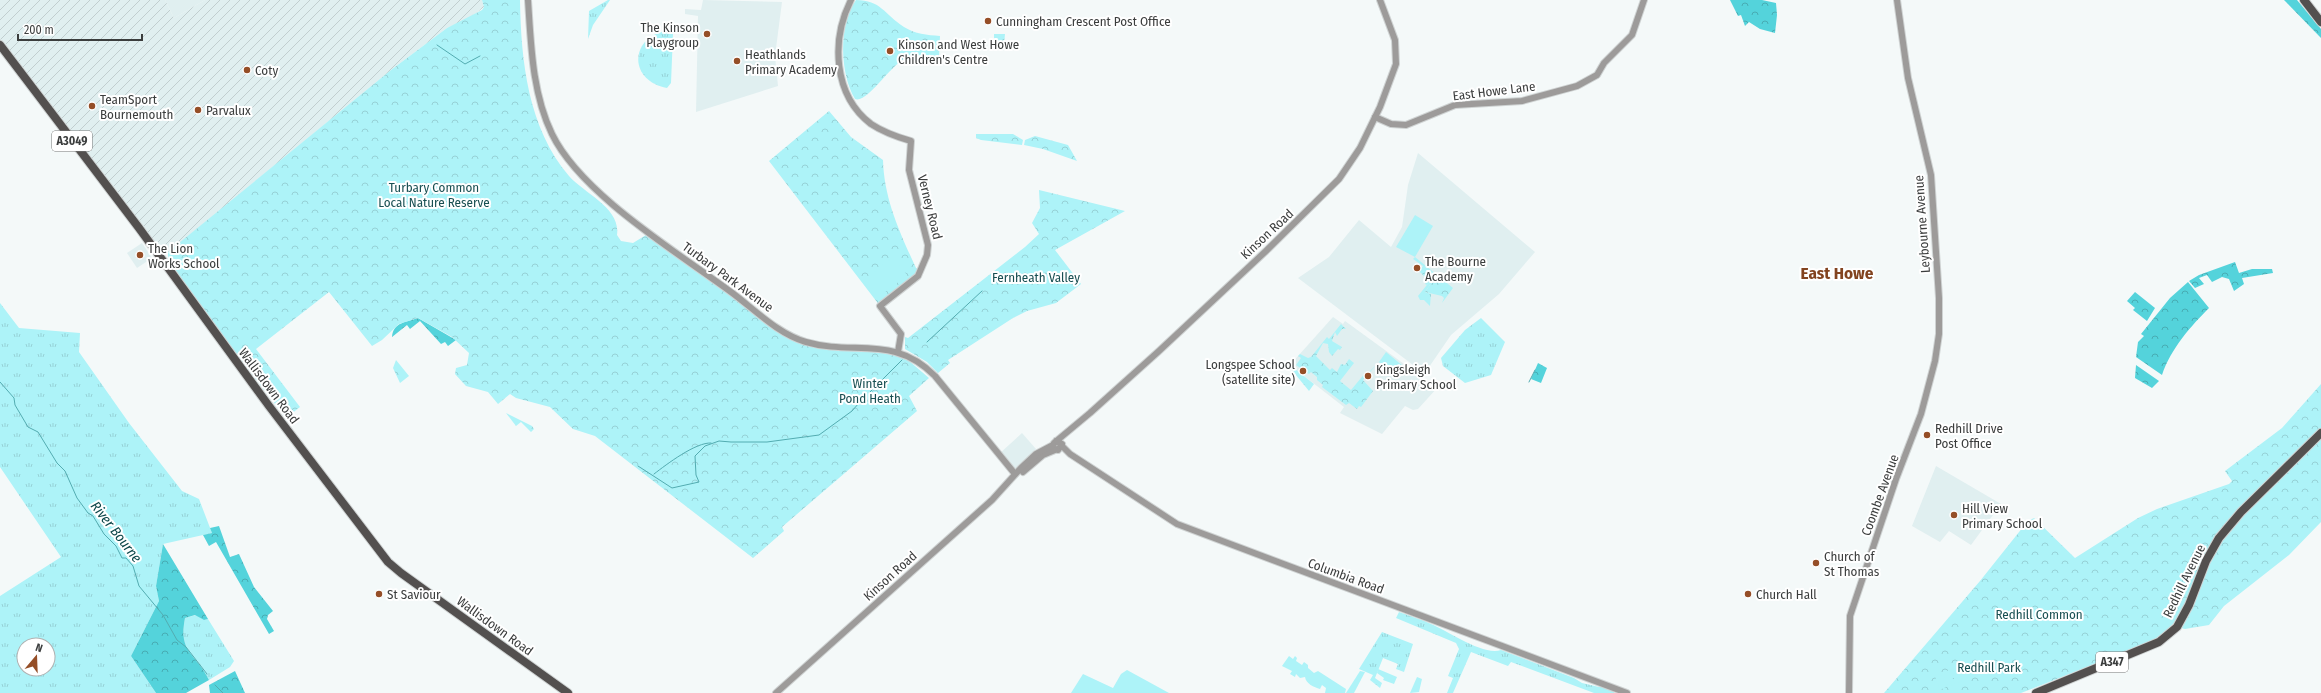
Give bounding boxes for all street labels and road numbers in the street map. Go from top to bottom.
street label: East Howe Lane [1452,78,1536,104]
road number: A3049 [52,131,92,151]
street label: Verney Road [915,173,945,241]
street label: Leybourne Avenue [1911,175,1933,273]
street label: Kinson Road [1238,206,1296,262]
street label: Turbary Park Avenue [680,239,776,315]
street label: Wallisdown Road [236,345,302,427]
street label: Coombe Avenue [1858,452,1902,538]
street label: Redhill Avenue [2160,542,2208,620]
street label: Kinson Road [860,548,920,604]
street label: Columbia Road [1306,555,1386,597]
street label: Wallisdown Road [454,593,536,659]
road number: A347 [2096,652,2128,672]

